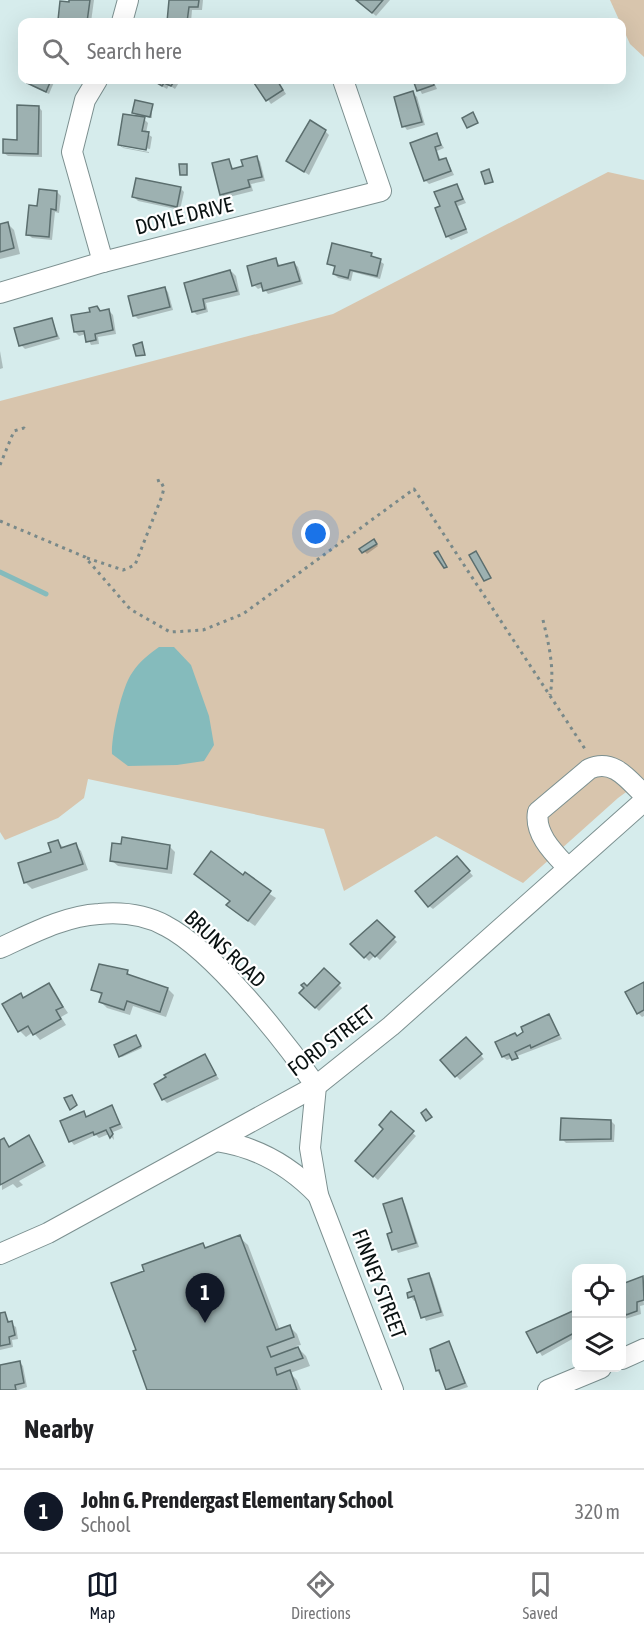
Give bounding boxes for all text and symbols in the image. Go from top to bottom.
search box [18,18,626,84]
icon: search [39,35,72,68]
text: Search here [87,38,182,64]
street label: DOYLE DRIVE [133,191,235,239]
your location [301,519,330,548]
street label: BRUNS ROAD [180,905,271,992]
street label: FORD STREET [283,1000,378,1080]
street label: FINNEY STREET [348,1225,412,1342]
map controls [572,1264,626,1372]
button: locate [572,1264,626,1318]
pin: 1 [186,1274,224,1323]
button: layers [572,1318,626,1372]
text: Nearby [24,1414,94,1444]
text: John G. Prendergast Elementary School [81,1487,393,1513]
text: 1 [39,1500,48,1523]
text: 320 m [575,1500,620,1523]
text: School [81,1513,131,1536]
tab: Map [86,1568,119,1622]
tab: Directions [291,1568,351,1622]
tab: Saved [523,1568,558,1622]

